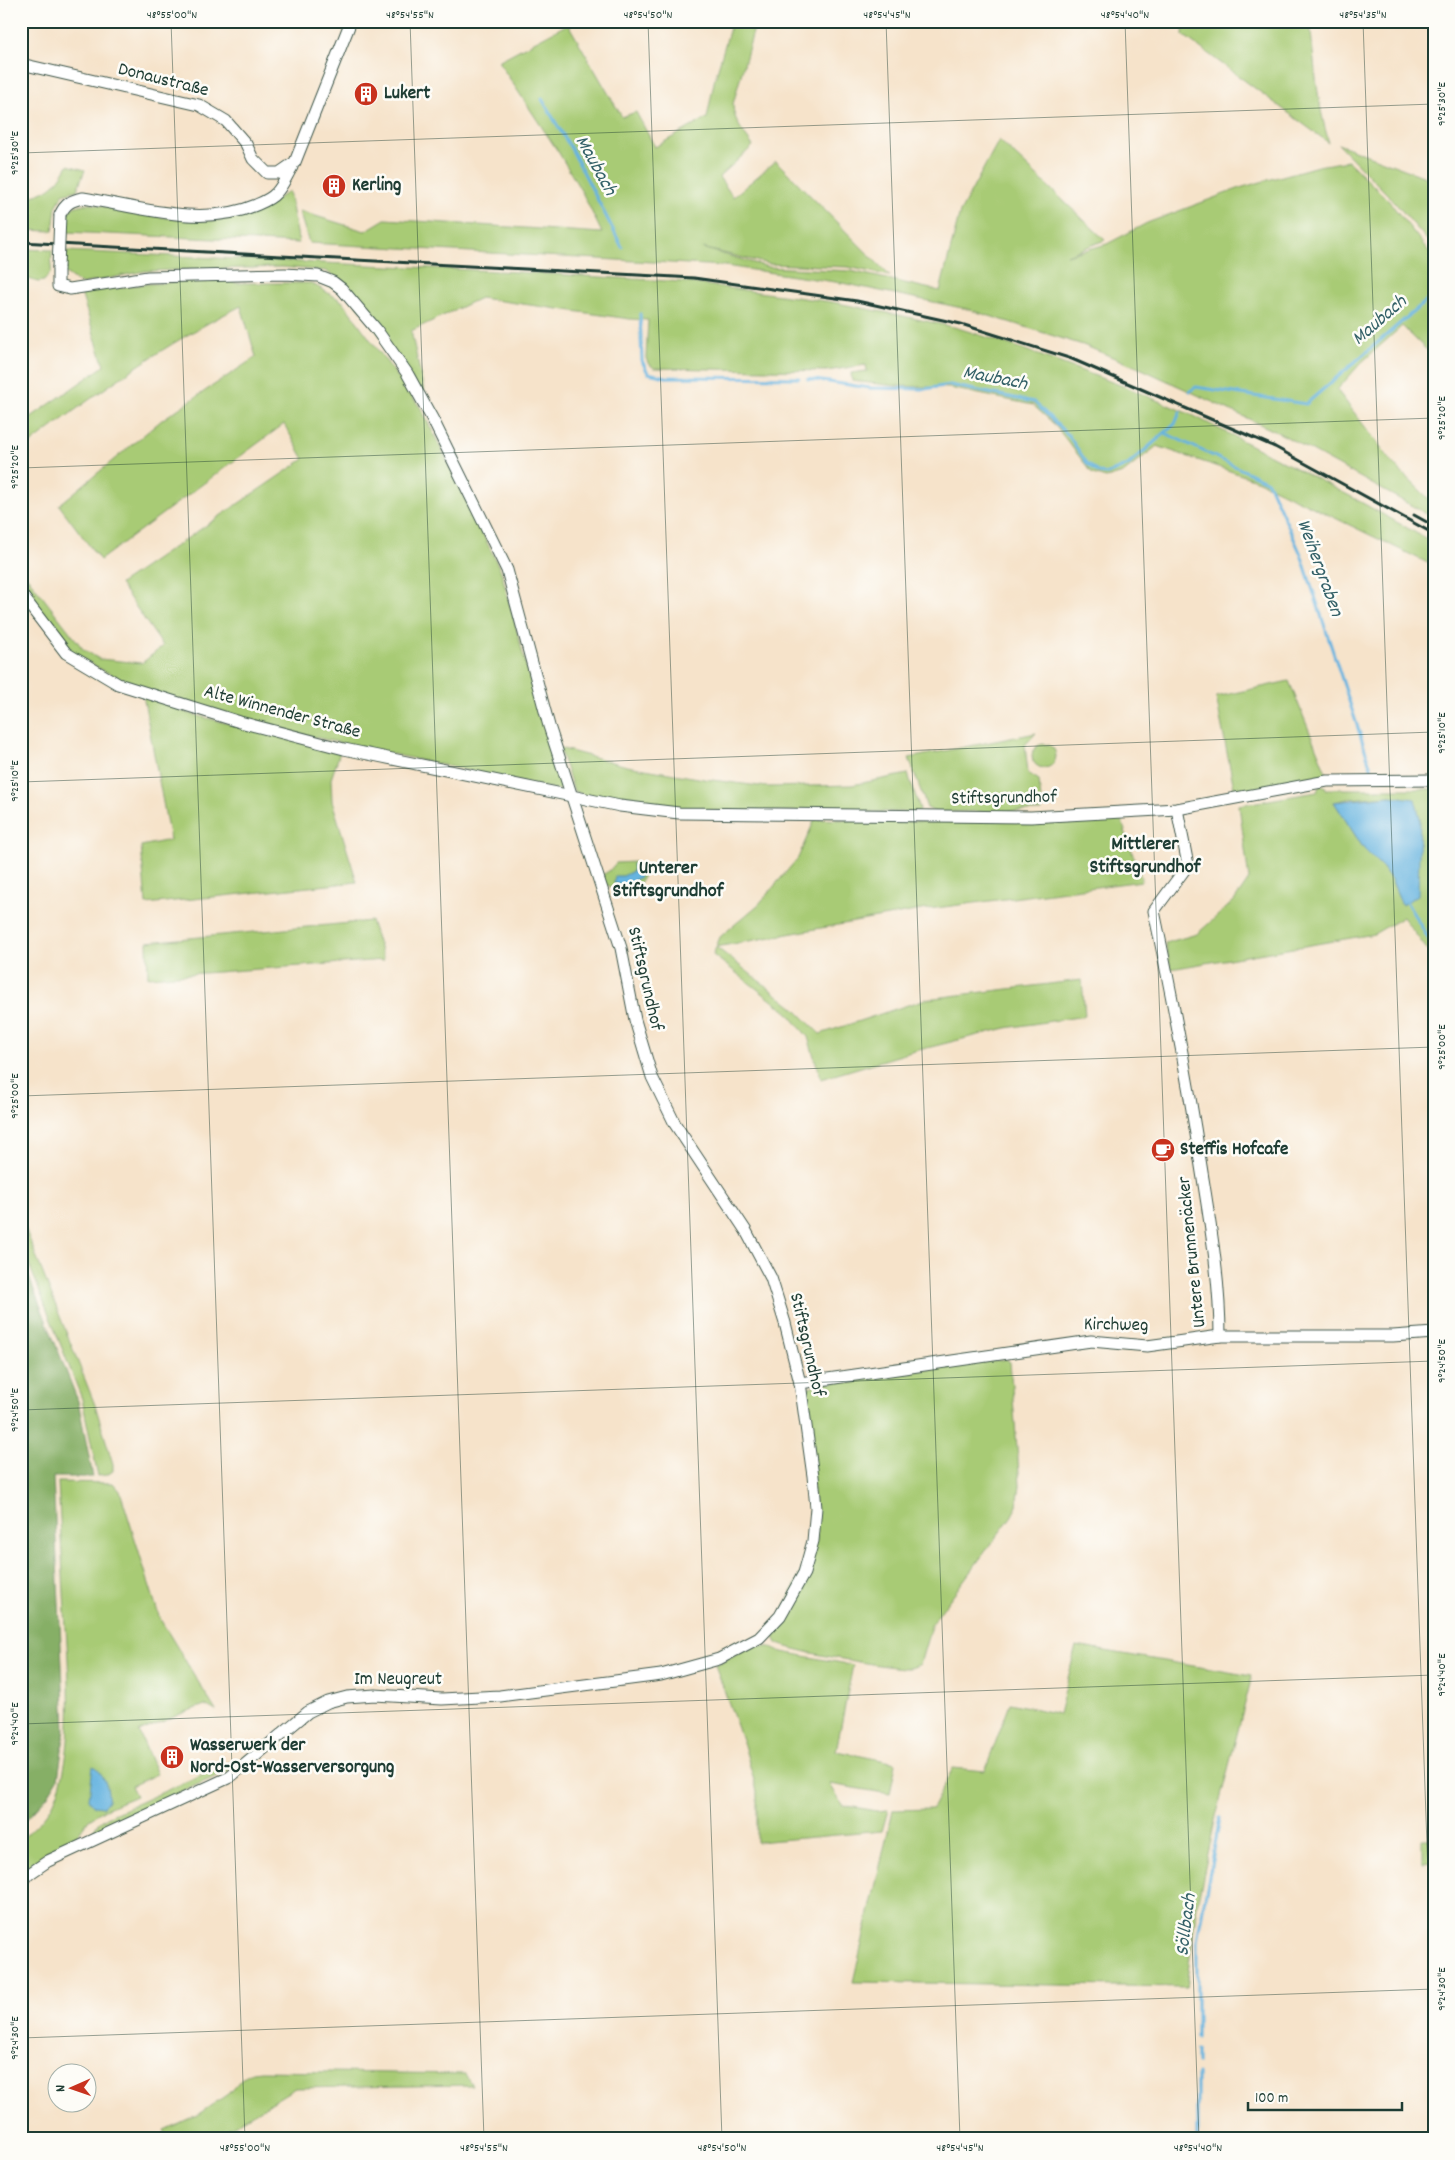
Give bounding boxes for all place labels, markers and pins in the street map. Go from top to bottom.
building icon: Lukert [353,81,379,107]
place label: Lukert [384,81,430,108]
building icon: Kerling [321,173,347,199]
place label: Kerling [352,173,401,200]
cafe icon: Steffis Hofcafe [1150,1137,1176,1163]
place label: Steffis Hofcafe [1180,1137,1288,1164]
place label: Wasserwerk der Nord-Ost-Wasserversorgung [190,1733,394,1782]
building icon: Wasserwerk der Nord-Ost-Wasserversorgung [159,1744,185,1770]

